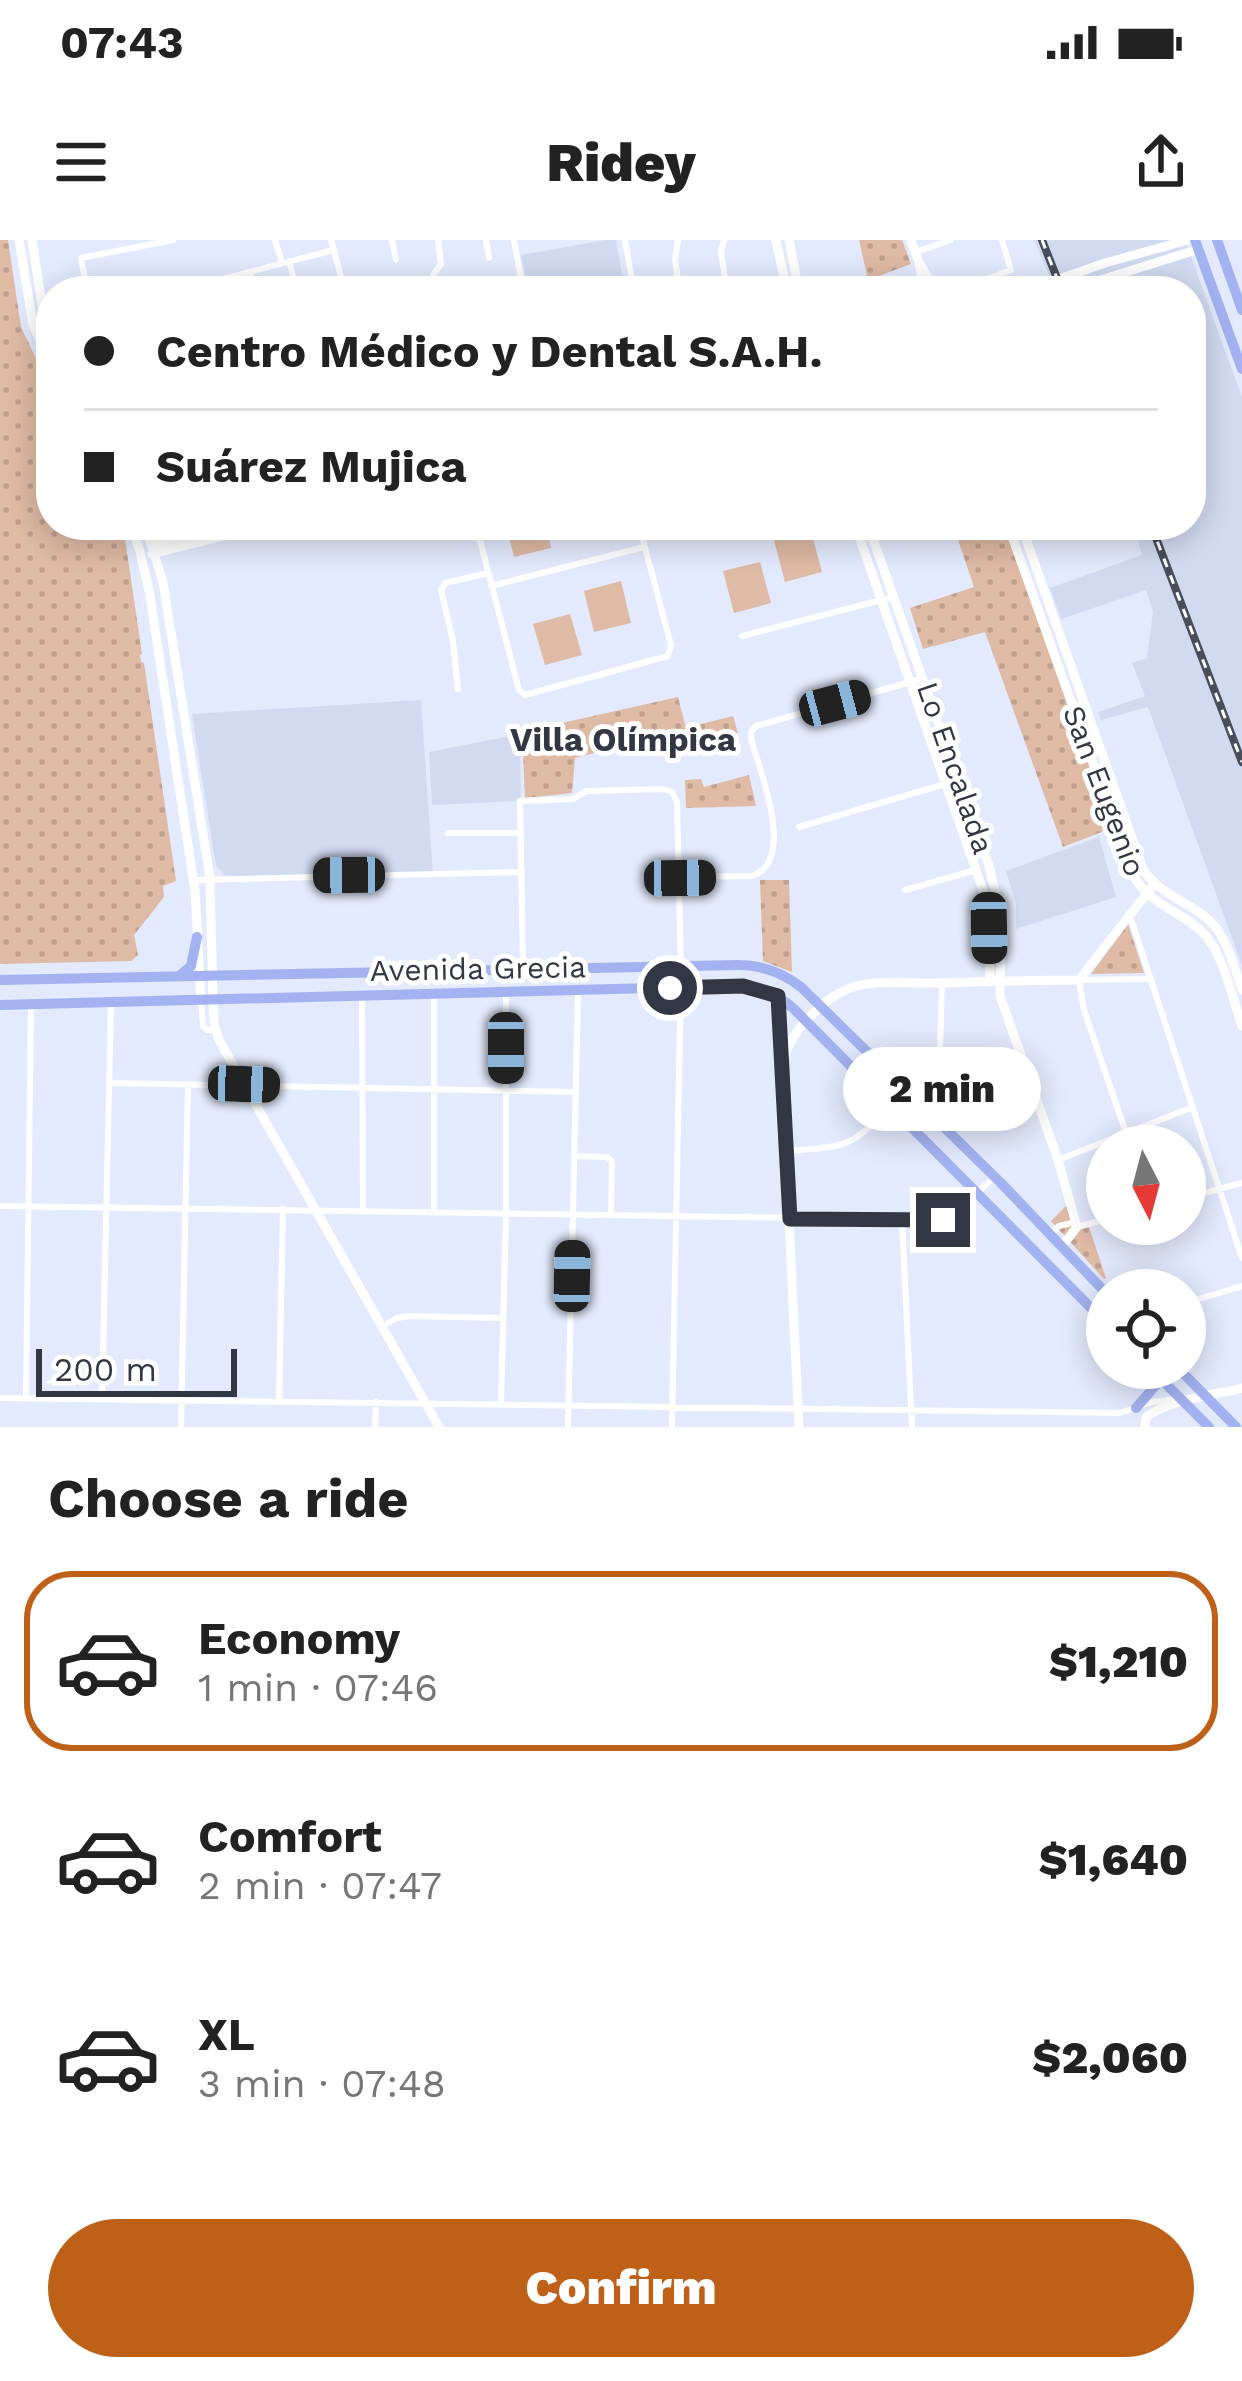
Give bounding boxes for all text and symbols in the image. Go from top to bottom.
text: 07:43 [60,16,184,69]
icon: menu [48,129,114,195]
icon: share [1128,129,1194,195]
text: Ridey [546,131,696,194]
text: Centro Médico y Dental S.A.H. [156,325,822,378]
text: Suárez Mujica [156,440,466,493]
car [796,676,874,730]
street label: Lo Encalada [910,677,1001,858]
street label: San Eugenio [1056,701,1153,881]
district label: Villa Olímpica [510,720,736,759]
car [313,856,385,894]
car [644,859,716,897]
car [970,892,1008,964]
street label: Avenida Grecia [370,949,586,988]
route start [643,961,697,1015]
car [488,1012,524,1084]
callout: 2 min [844,1046,1042,1130]
car [207,1065,281,1103]
text: 2 min [889,1066,995,1111]
north arrow [1086,1125,1206,1245]
map controls [1086,1125,1206,1389]
route end [916,1193,970,1247]
car [553,1240,591,1312]
button: locate [1086,1269,1206,1389]
scale bar [36,1343,237,1396]
text: 200 m [54,1350,157,1389]
text: Choose a ride [48,1467,409,1530]
icon: car [54,1607,162,1715]
text: Economy [198,1612,400,1665]
text: $1,210 [1049,1635,1188,1688]
text: 1 min · 07:46 [198,1665,438,1710]
icon: car [54,1805,162,1913]
text: Comfort [198,1810,382,1863]
text: $1,640 [1039,1833,1188,1886]
text: 2 min · 07:47 [198,1863,442,1908]
icon: car [54,2003,162,2111]
text: XL [198,2008,255,2061]
text: $2,060 [1032,2031,1188,2084]
text: 3 min · 07:48 [198,2061,446,2106]
button: Confirm [48,2219,1194,2357]

